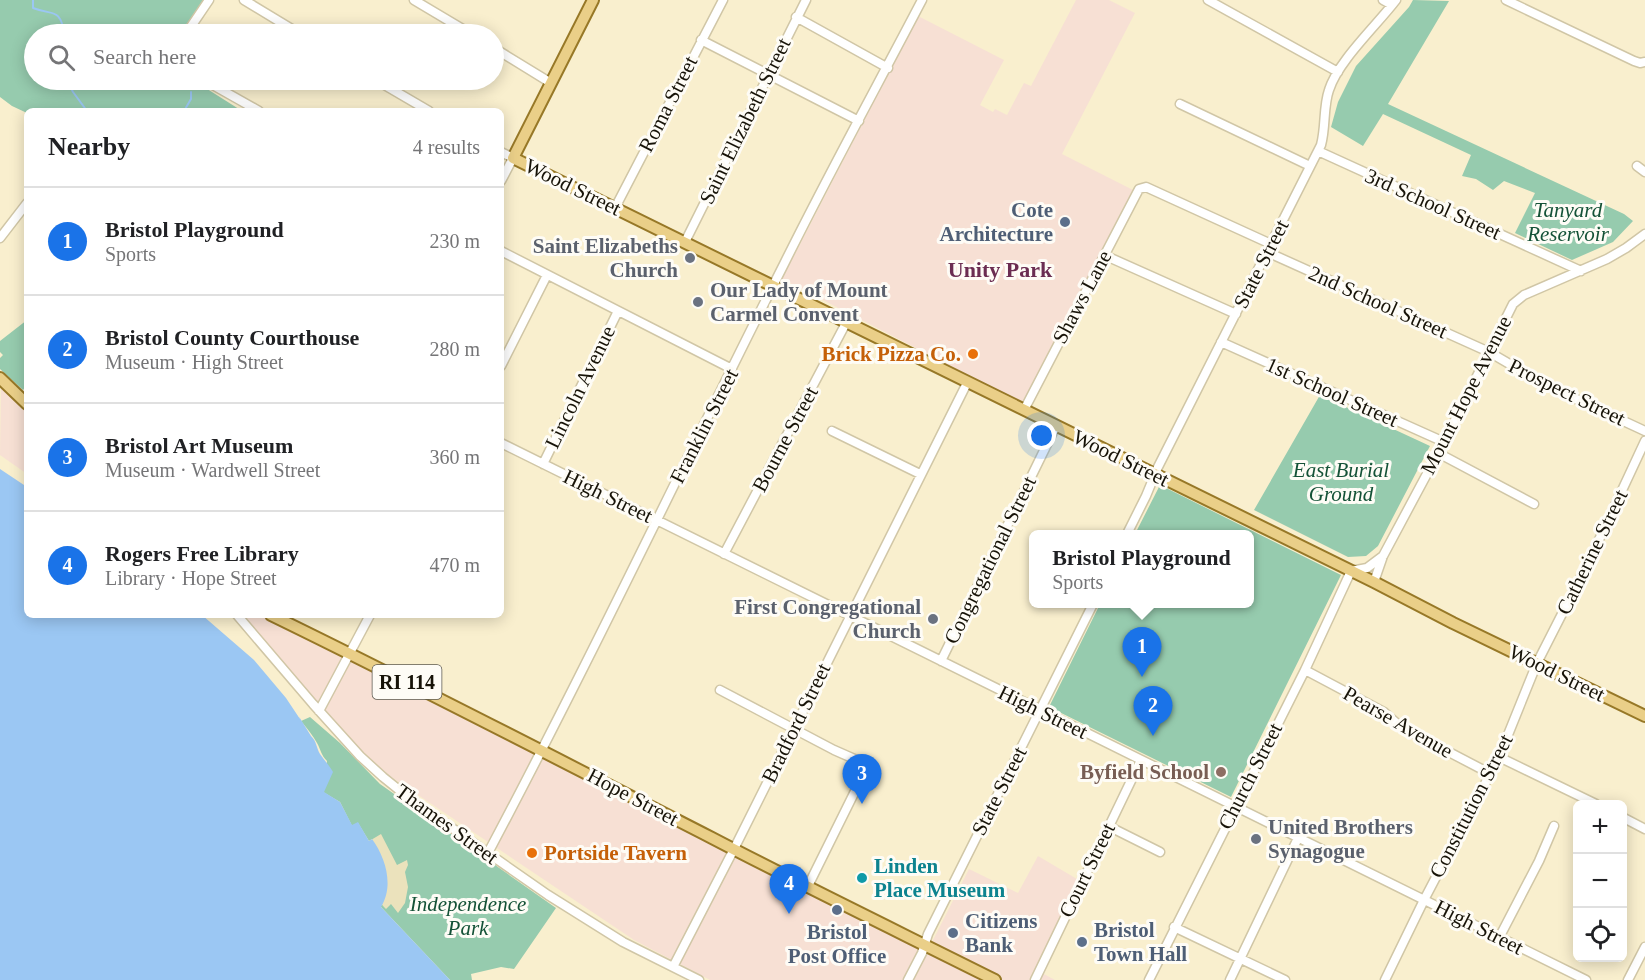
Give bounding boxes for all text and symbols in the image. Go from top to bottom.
search box [24,24,504,90]
street label: Saint Elizabeth Street [694,34,796,208]
icon: search [45,41,78,74]
text: Search here [93,44,196,69]
street label: Roma Street [634,52,702,156]
text: Nearby [48,132,130,161]
text: 4 results [413,136,480,158]
street label: Wood Street [521,153,625,221]
street label: 3rd School Street [1362,163,1505,245]
place label: Cote Architecture [939,198,1053,246]
park label: Tanyard Reservoir [1526,198,1610,246]
marker: Cote Architecture [1058,215,1072,229]
street label: State Street [1228,216,1294,312]
text: Bristol Playground [105,217,284,242]
text: 1 [63,230,73,252]
text: 230 m [429,230,480,252]
place label: Saint Elizabeths Church [533,234,678,282]
text: Sports [105,243,156,265]
street label: Shaws Lane [1047,246,1117,348]
marker: Saint Elizabeths Church [683,251,697,265]
district label: Unity Park [948,257,1053,282]
street label: 2nd School Street [1305,261,1451,343]
place label: Our Lady of Mount Carmel Convent [710,278,888,326]
marker: Our Lady of Mount Carmel Convent [691,295,705,309]
street label: Mount Hope Avenue [1416,312,1516,478]
street label: Lincoln Avenue [540,322,620,452]
text: Bristol County Courthouse [105,325,359,350]
text: 2 [63,338,73,360]
text: 280 m [429,338,480,360]
place label: Brick Pizza Co. [822,342,961,366]
marker: Brick Pizza Co. [966,347,980,361]
text: Museum · High Street [105,351,283,373]
street label: 1st School Street [1262,352,1402,432]
street label: Prospect Street [1505,353,1629,431]
street label: Franklin Street [665,365,743,487]
street label: Bourne Street [747,382,823,496]
your location [1027,421,1056,450]
street label: Wood Street [1069,424,1173,492]
text: Bristol Art Museum [105,433,293,458]
text: 3 [63,446,73,468]
text: 360 m [429,446,480,468]
park label: East Burial Ground [1292,458,1389,506]
text: Museum · Wardwell Street [105,459,320,481]
street label: High Street [559,464,657,528]
street label: Congregational Street [939,472,1041,648]
street label: Catherine Street [1551,486,1633,618]
popup [1029,530,1254,608]
text: Rogers Free Library [105,541,299,566]
text: Bristol Playground [1052,545,1231,570]
text: 4 [63,554,73,576]
text: 470 m [429,554,480,576]
text: Library · Hope Street [105,567,277,589]
text: Sports [1052,571,1103,593]
place label: First Congregational Church [734,595,921,643]
marker: First Congregational Church [926,612,940,626]
pin: 1 [1122,628,1162,677]
street label: Wood Street [1505,639,1609,707]
street label: Bradford Street [757,659,835,787]
road number: RI 114 [372,665,442,699]
street label: High Street [994,680,1092,744]
street label: Pearse Avenue [1339,681,1457,763]
pin: 2 [1134,686,1172,736]
street label: Church Street [1213,719,1287,833]
street label: Constitution Street [1424,730,1518,882]
street label: State Street [966,743,1032,839]
pin: 3 [842,754,882,804]
place label: Byfield School [1080,760,1209,784]
street label: Hope Street [583,763,683,831]
marker: Byfield School [1214,765,1228,779]
street label: Thames Street [391,779,503,869]
map controls [1573,800,1627,962]
button: + [1573,800,1627,854]
place label: United Brothers Synagogue [1268,815,1413,863]
street label: Court Street [1054,819,1120,921]
marker: United Brothers Synagogue [1249,832,1263,846]
place label: Portside Tavern [544,841,687,865]
marker: Portside Tavern [525,846,539,860]
place label: Linden Place Museum [874,854,1006,902]
button: − [1573,854,1627,908]
pin: 4 [770,864,808,914]
marker: Linden Place Museum [855,871,869,885]
park label: Independence Park [409,892,526,940]
street label: High Street [1431,894,1527,960]
marker: Bristol Post Office [830,903,844,917]
button: locate [1573,908,1627,962]
place label: Citizens Bank [965,909,1037,957]
place label: Bristol Town Hall [1094,918,1187,966]
place label: Bristol Post Office [788,920,886,968]
marker: Citizens Bank [946,926,960,940]
marker: Bristol Town Hall [1075,935,1089,949]

